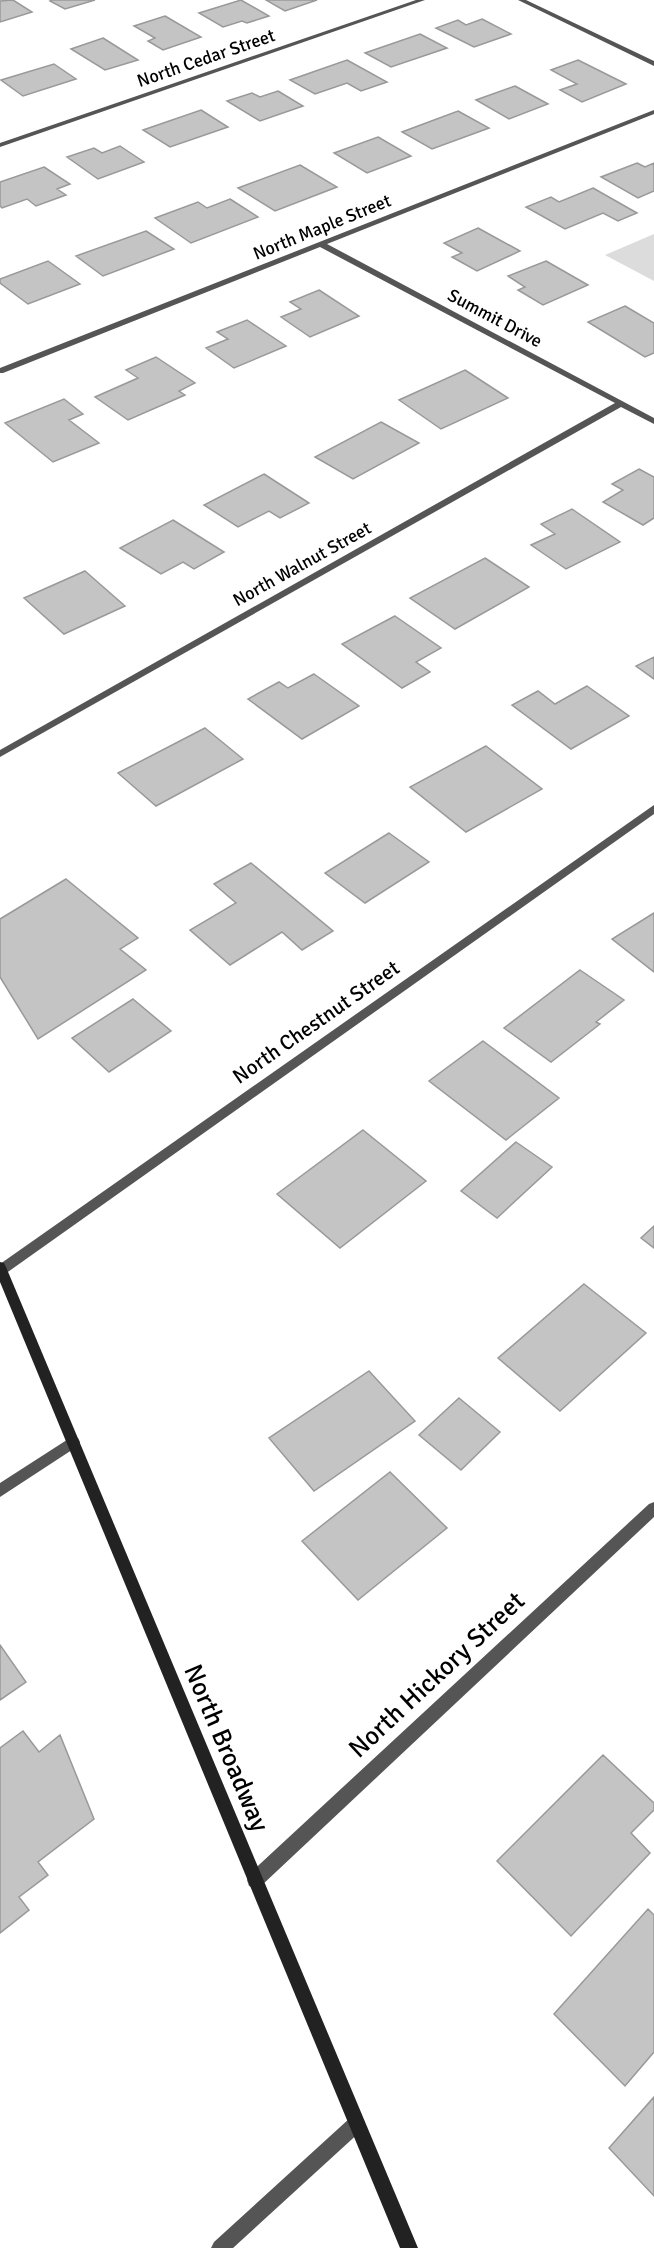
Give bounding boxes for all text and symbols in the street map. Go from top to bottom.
street label: North Cedar Street [134,24,278,92]
street label: North Maple Street [250,189,394,265]
street label: Summit Drive [444,284,546,352]
street label: North Walnut Street [229,517,375,611]
street label: North Chestnut Street [228,955,404,1089]
street label: North Hickory Street [342,1585,532,1765]
street label: North Broadway [176,1660,276,1836]

